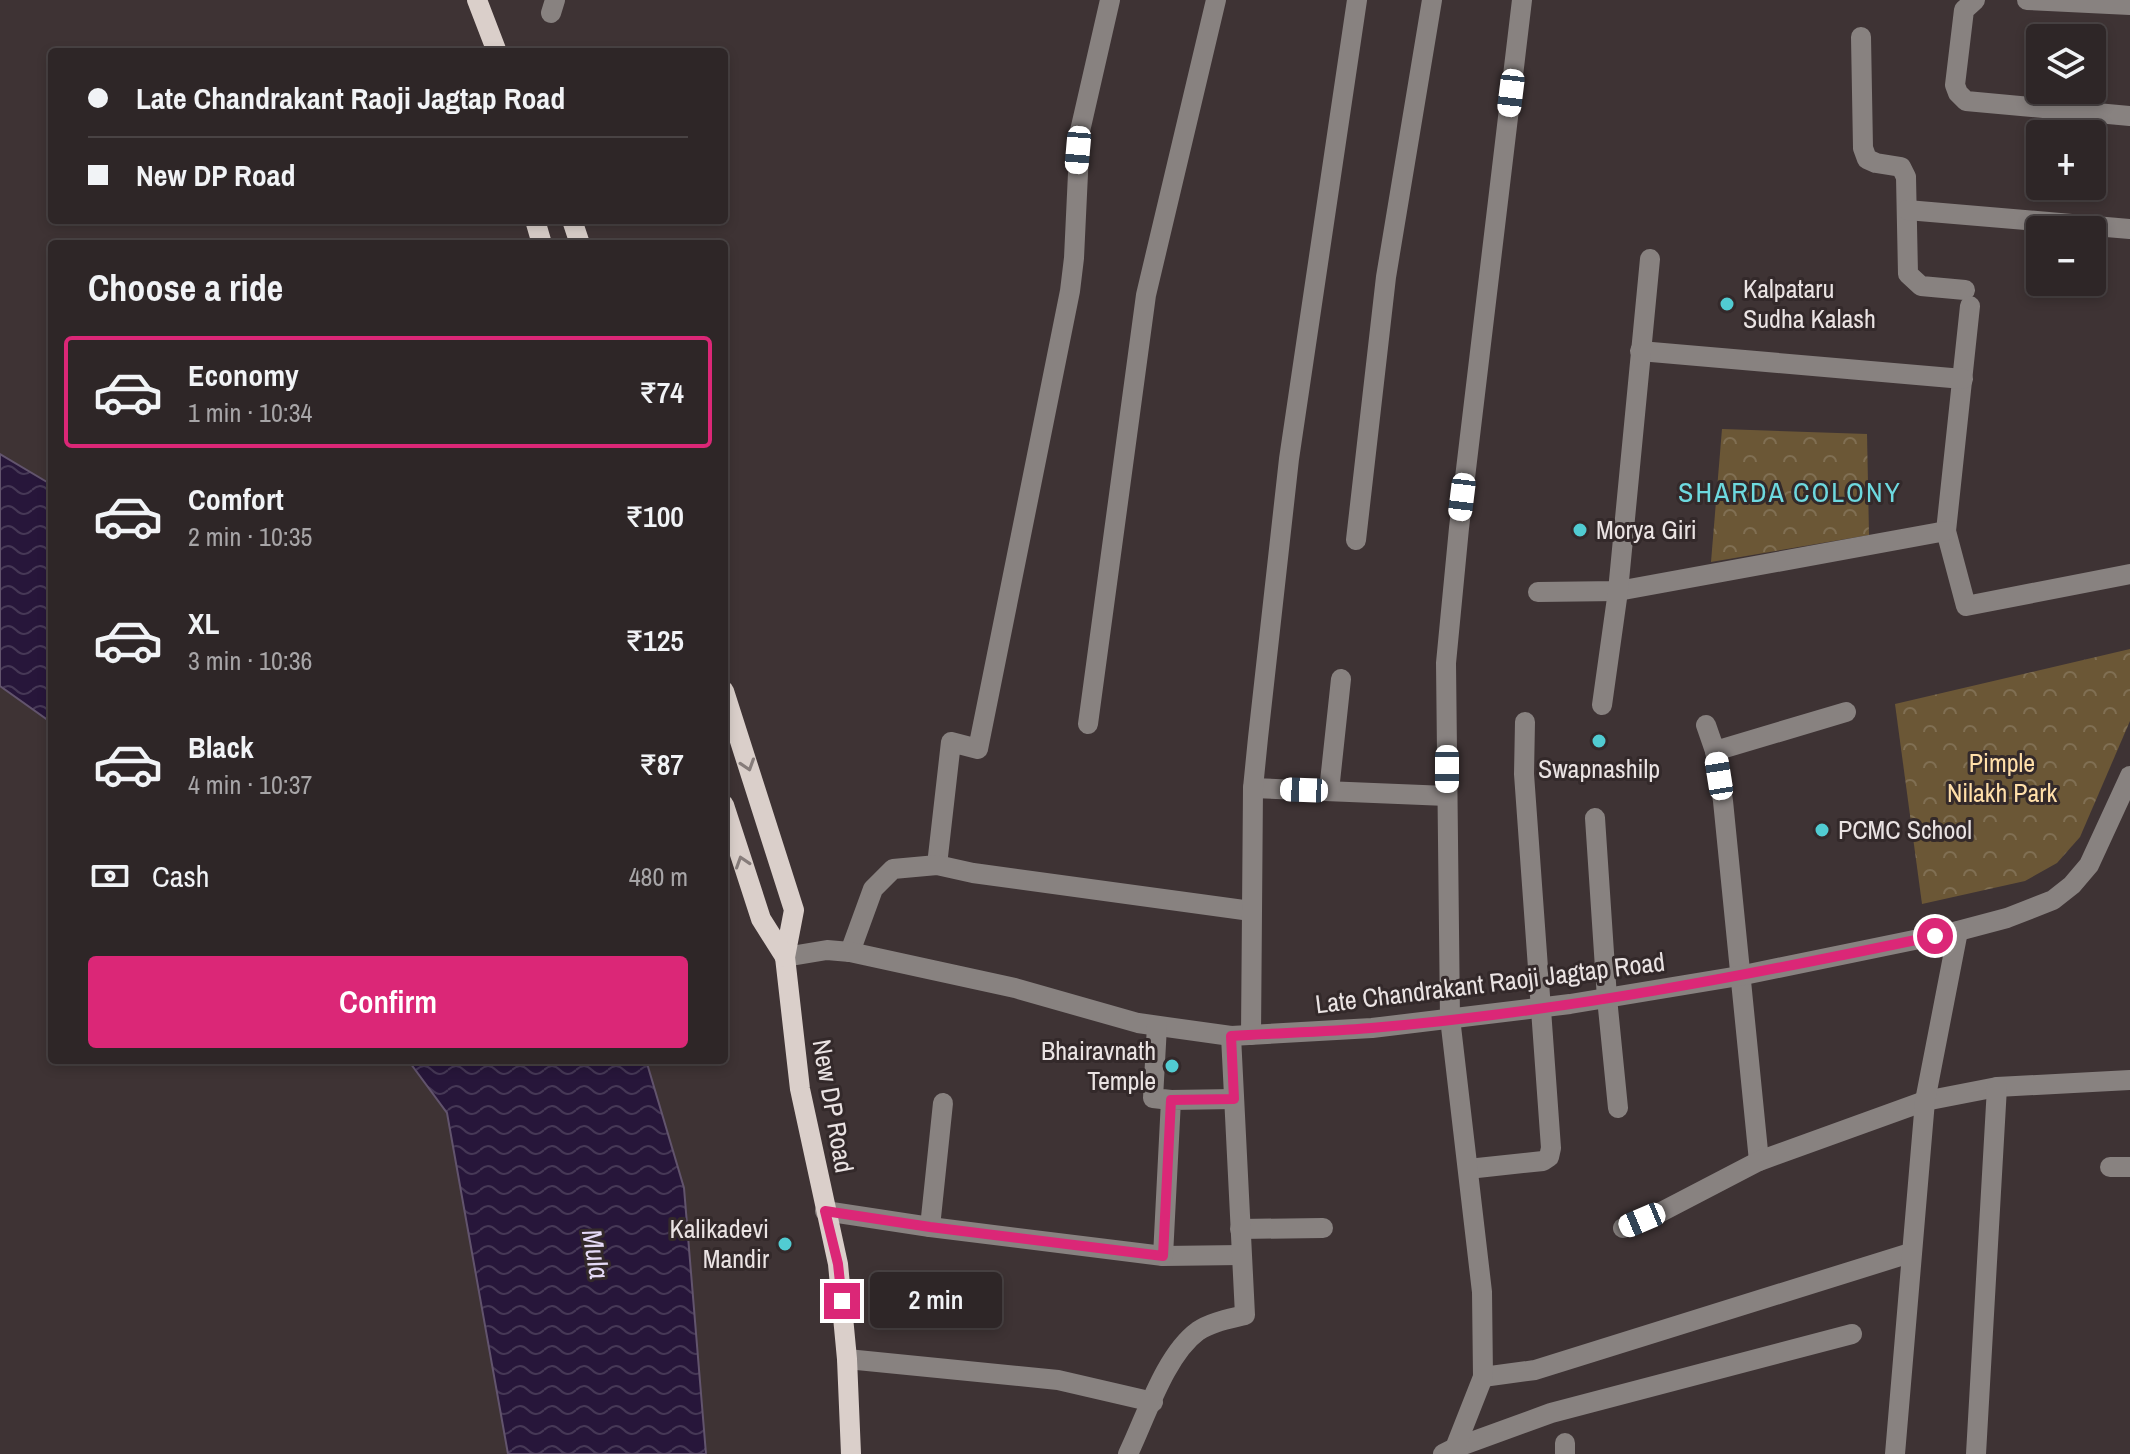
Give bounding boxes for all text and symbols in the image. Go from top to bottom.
map controls [2026,24,2106,296]
button: layers [2026,24,2106,104]
car [1496,68,1526,118]
text: Late Chandrakant Raoji Jagtap Road [136,78,565,118]
button: + [2026,120,2106,200]
car [1064,125,1092,175]
text: New DP Road [136,155,296,195]
button: − [2026,216,2106,296]
text: Choose a ride [88,264,283,312]
place label: Kalpataru Sudha Kalash [1743,271,1876,336]
marker: Kalpataru Sudha Kalash [1718,295,1736,313]
text: Economy [188,355,299,395]
icon: car [92,356,164,428]
text: ₹74 [639,372,684,412]
text: 1 min · 10:34 [188,395,312,430]
car [1447,472,1477,522]
district label: SHARDA COLONY [1678,473,1902,511]
text: Comfort [188,479,284,519]
icon: car [92,480,164,552]
text: ₹100 [626,496,684,536]
place label: Morya Giri [1596,512,1697,547]
text: 2 min · 10:35 [188,519,312,554]
marker: Morya Giri [1571,521,1589,539]
text: XL [188,603,219,643]
icon: car [92,604,164,676]
text: ₹125 [626,620,684,660]
text: 3 min · 10:36 [188,643,312,678]
text: Black [188,727,254,767]
icon: car [92,728,164,800]
marker: Swapnashilp [1590,732,1608,750]
text: ₹87 [639,744,684,784]
car [1435,745,1459,793]
park label: Pimple Nilakh Park [1947,745,2057,810]
car [1703,750,1735,802]
place label: Swapnashilp [1538,751,1660,786]
one-way arrow [739,758,755,772]
text: 4 min · 10:37 [188,767,312,802]
car [1280,777,1328,803]
place label: PCMC School [1838,812,1972,847]
marker: PCMC School [1813,821,1831,839]
icon: cash [88,854,132,898]
text: Cash [152,856,209,896]
one-way arrow [736,856,752,870]
text: 480 m [629,859,688,894]
route start [1917,918,1953,954]
street label: Late Chandrakant Raoji Jagtap Road [1313,944,1667,1021]
button: Confirm [88,956,688,1048]
place label: Bhairavnath Temple [1041,1033,1156,1098]
street label: New DP Road [805,1037,862,1175]
marker: Bhairavnath Temple [1163,1057,1181,1075]
car [1615,1200,1669,1240]
place label: Kalikadevi Mandir [669,1211,769,1276]
water label: Mula [573,1226,619,1282]
marker: Kalikadevi Mandir [776,1235,794,1253]
callout: 2 min [870,1273,1002,1329]
text: 2 min [909,1282,963,1317]
route end [824,1283,860,1319]

